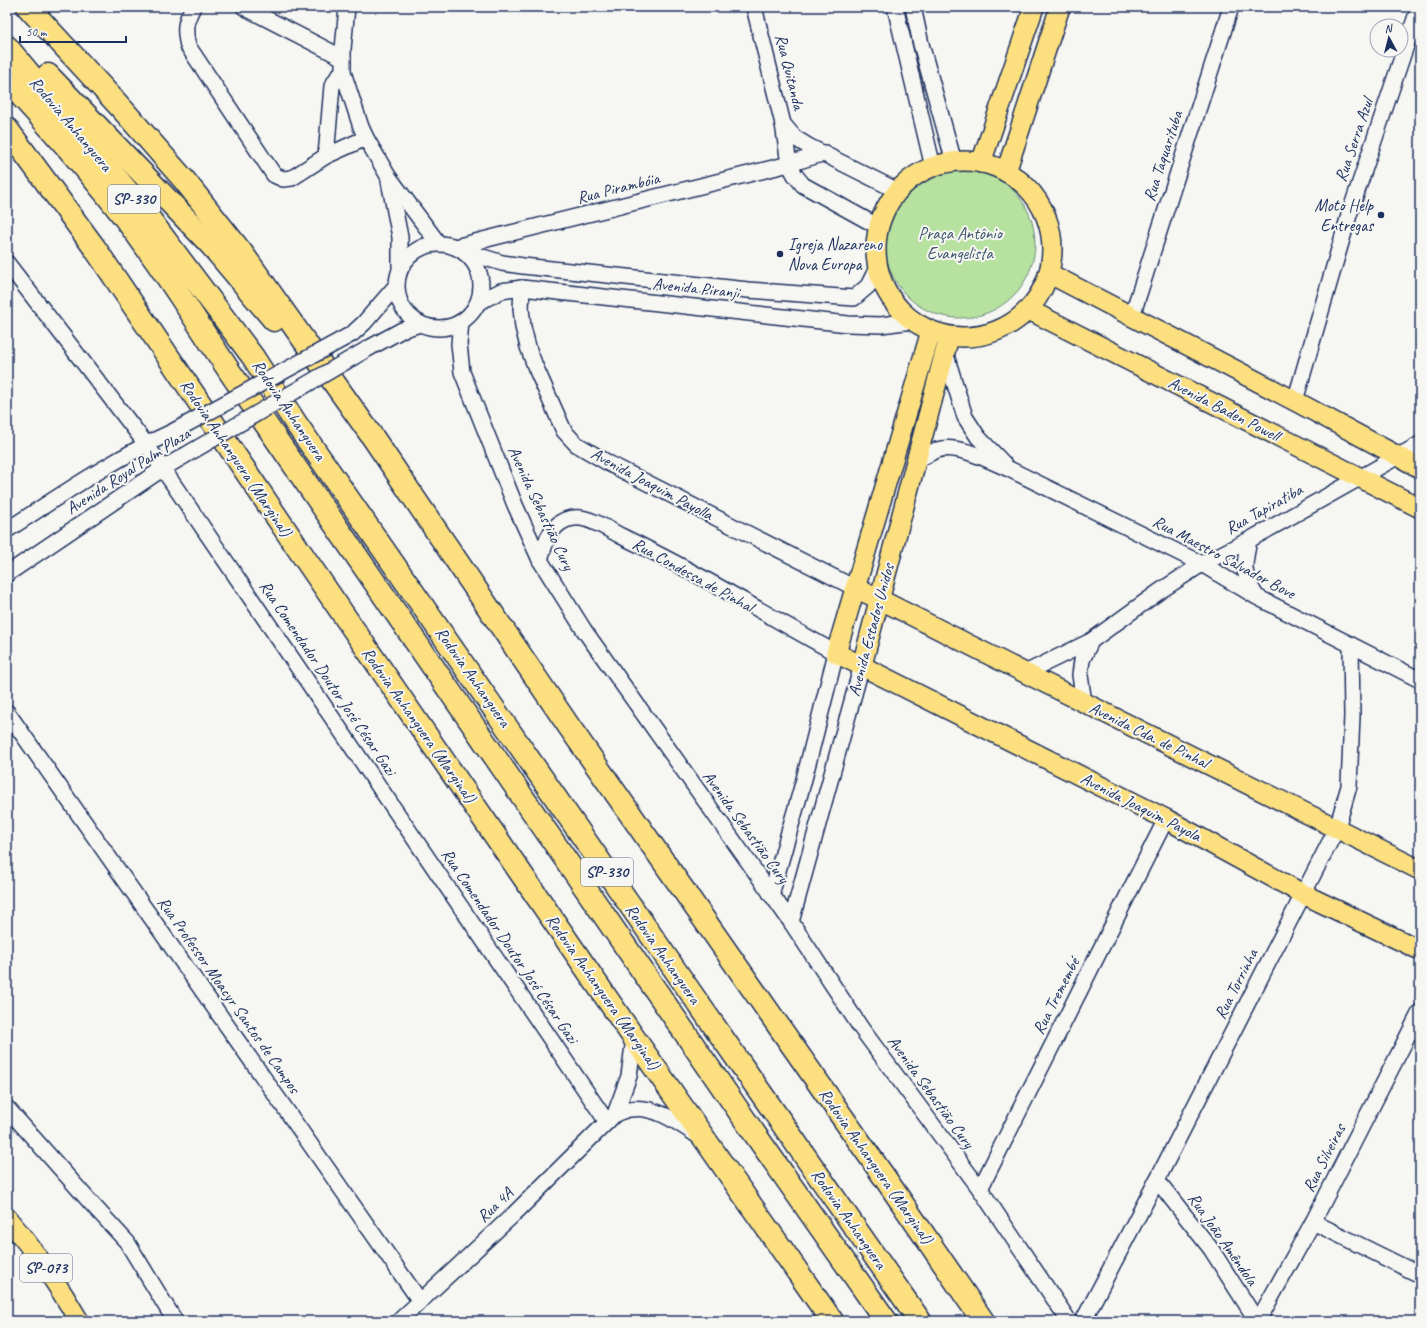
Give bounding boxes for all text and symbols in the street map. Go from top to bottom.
scale bar [20,18,126,44]
north arrow [1369,18,1409,58]
text: N [1384,20,1394,35]
text: 50 m [26,24,48,40]
street label: Rua Quitanda [770,32,810,114]
street label: Rodovia Anhanguera [25,72,118,177]
street label: Rua Serra Azul [1330,93,1379,184]
street label: Rua Taquarituba [1139,107,1188,204]
street label: Rua Pirambóia [575,167,663,208]
road number: SP-330 [108,185,160,213]
place label: Moto Help Entregas [1315,195,1375,236]
marker: Moto Help Entregas [1376,210,1386,220]
park label: Praça Antônio Evangelista [918,223,1004,264]
place label: Igreja Nazareno Nova Europa [788,234,883,275]
marker: Igreja Nazareno Nova Europa [775,249,785,259]
street label: Avenida Piranji [652,273,743,303]
street label: Rodovia Anhanguera [247,355,331,465]
street label: Avenida Baden Powell [1165,372,1286,448]
street label: Rodovia Anhanguera (Marginal) [176,375,297,542]
street label: Avenida Royal Palm Plaza [62,422,195,519]
street label: Avenida Sebastião Cury [503,443,579,574]
street label: Avenida Joaquim Payolla [587,443,718,526]
street label: Rua Tapiratiba [1222,478,1308,539]
street label: Rua Maestro Salvador Bove [1149,511,1300,604]
street label: Rua Condessa de Pinhal [629,533,760,618]
street label: Avenida Estados Unidos [843,559,899,698]
street label: Rua Comendador Doutor José César Gazi [255,577,403,782]
street label: Rodovia Anhanguera [431,623,516,732]
street label: Rodovia Anhanguera (Marginal) [357,643,481,808]
street label: Avenida Cda. de Pinhal [1086,697,1215,774]
street label: Avenida Sebastião Cury [698,767,795,888]
street label: Avenida Joaquim Payola [1077,768,1206,847]
street label: Rua Comendador Doutor José César Gazi [437,845,585,1050]
road number: SP-330 [581,858,633,886]
street label: Rua Professor Moacyr Santos de Campos [153,893,306,1099]
street label: Rodovia Anhanguera [621,900,706,1009]
street label: Rodovia Anhanguera (Marginal) [541,910,665,1075]
street label: Rua Torrinha [1209,944,1263,1023]
street label: Rua Tremembé [1028,952,1085,1038]
street label: Avenida Sebastião Cury [883,1032,980,1153]
street label: Rodovia Anhanguera (Marginal) [814,1084,938,1248]
street label: Rua Silveiras [1298,1119,1351,1195]
street label: Rodovia Anhanguera [807,1165,891,1273]
street label: Rua 4A [472,1182,519,1227]
street label: Rua João Amêndola [1183,1189,1263,1290]
road number: SP-073 [20,1254,72,1282]

